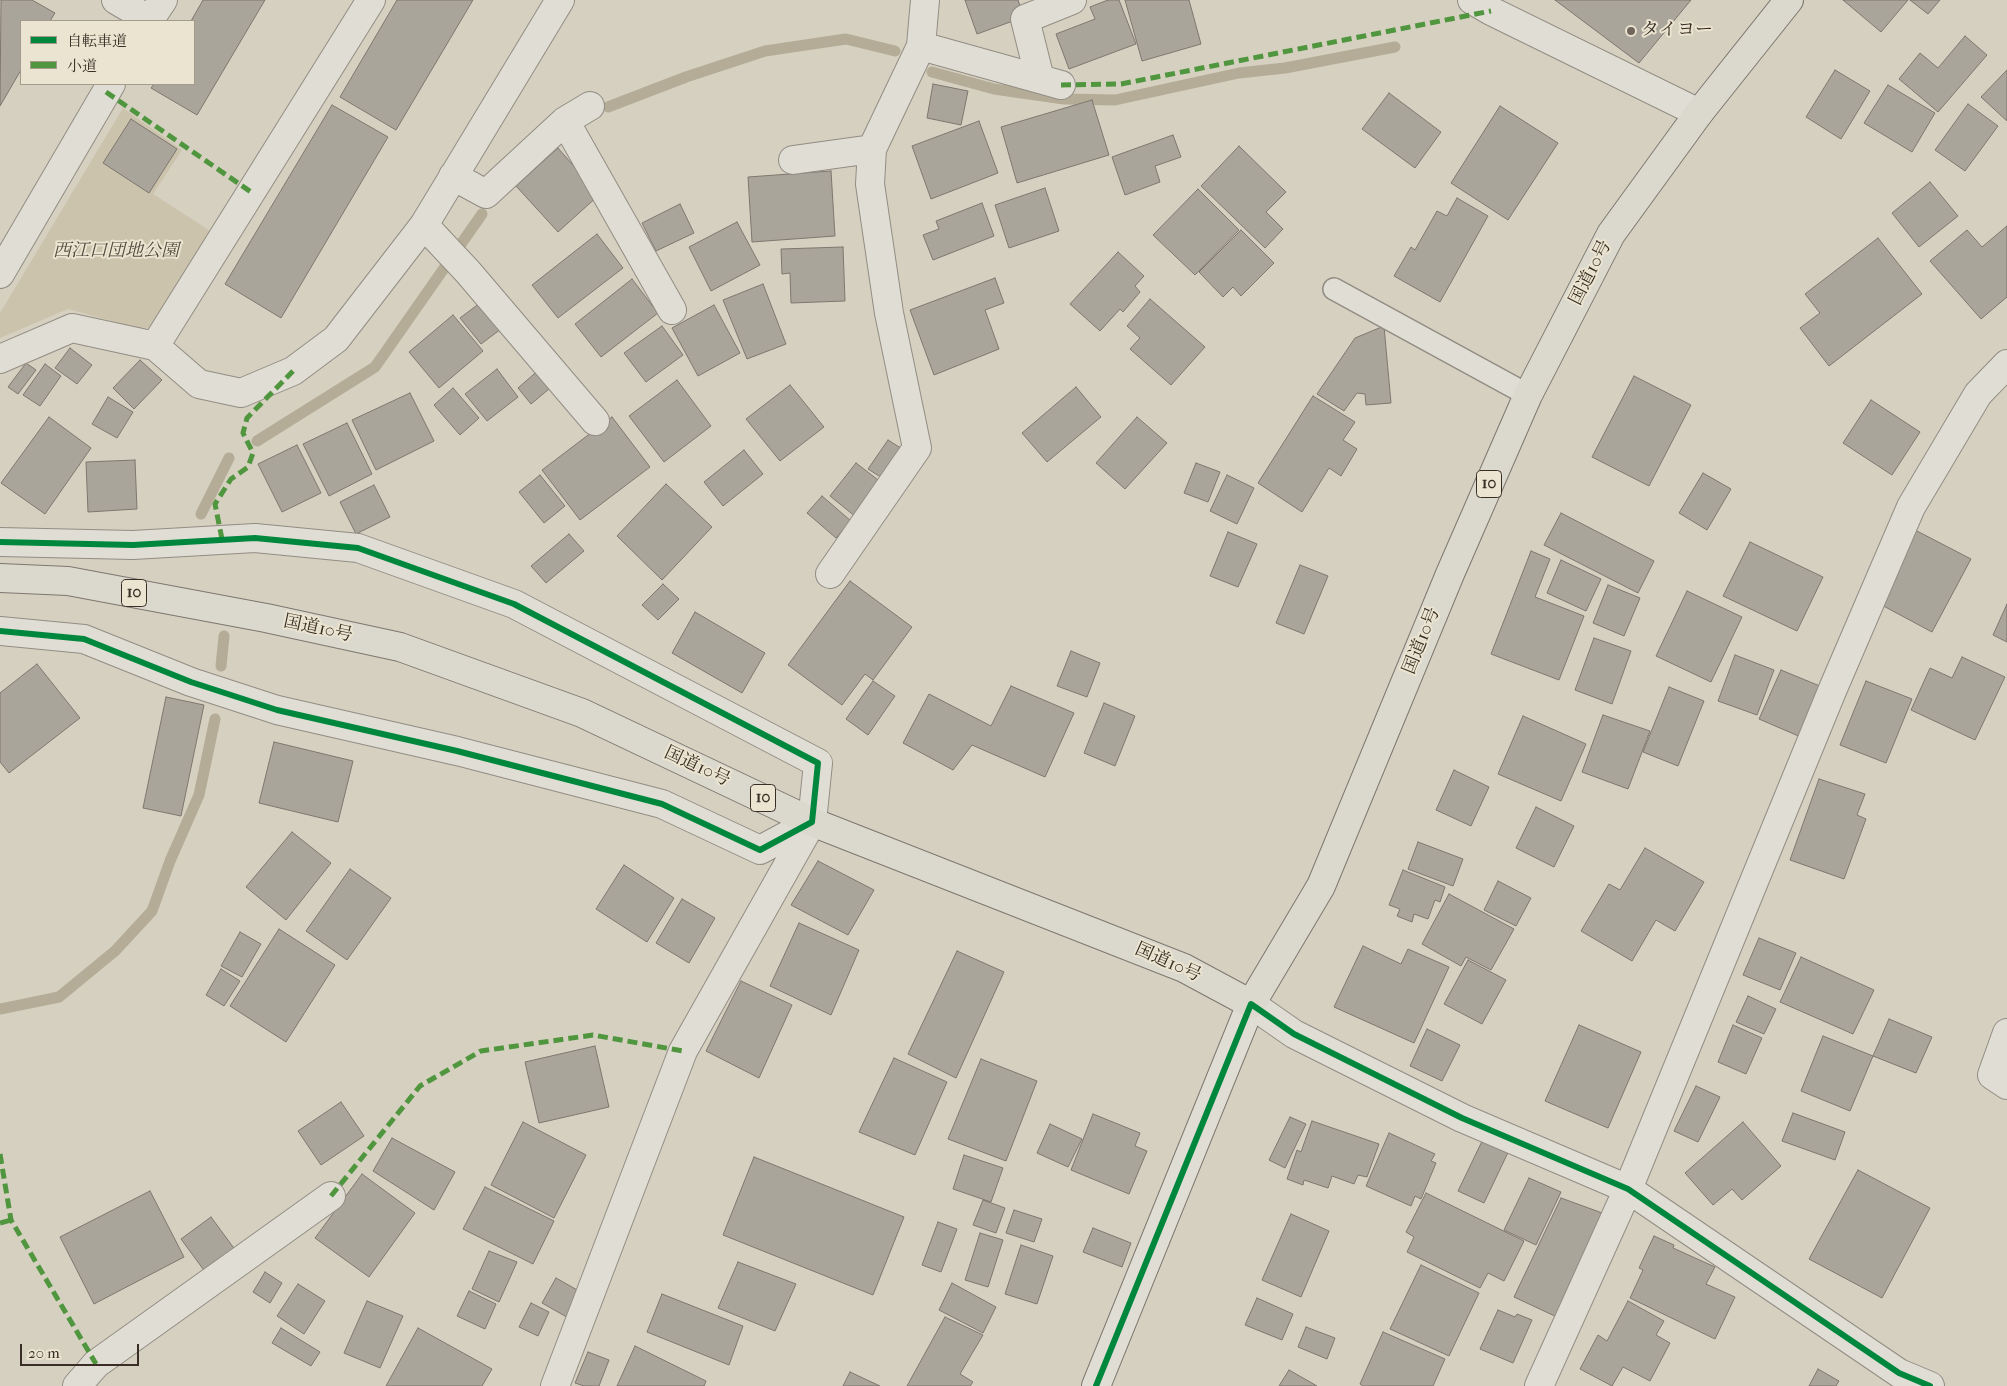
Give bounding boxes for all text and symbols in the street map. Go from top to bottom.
legend [20,20,195,85]
place label: タイヨー [1641,20,1713,42]
marker: タイヨー [1625,25,1637,37]
text: 自転車道 [67,32,127,50]
text: 小道 [67,57,97,75]
street label: 国道10号 [1565,237,1617,309]
park label: 西江口団地公園 [53,241,179,263]
road number: 10 [1476,470,1502,498]
road number: 10 [122,580,146,606]
street label: 国道10号 [1399,604,1445,678]
street label: 国道10号 [281,611,355,647]
street label: 国道10号 [661,742,733,792]
road number: 10 [750,784,776,811]
street label: 国道10号 [1132,939,1204,987]
scale bar [22,1334,141,1366]
text: 20 m [28,1344,60,1362]

